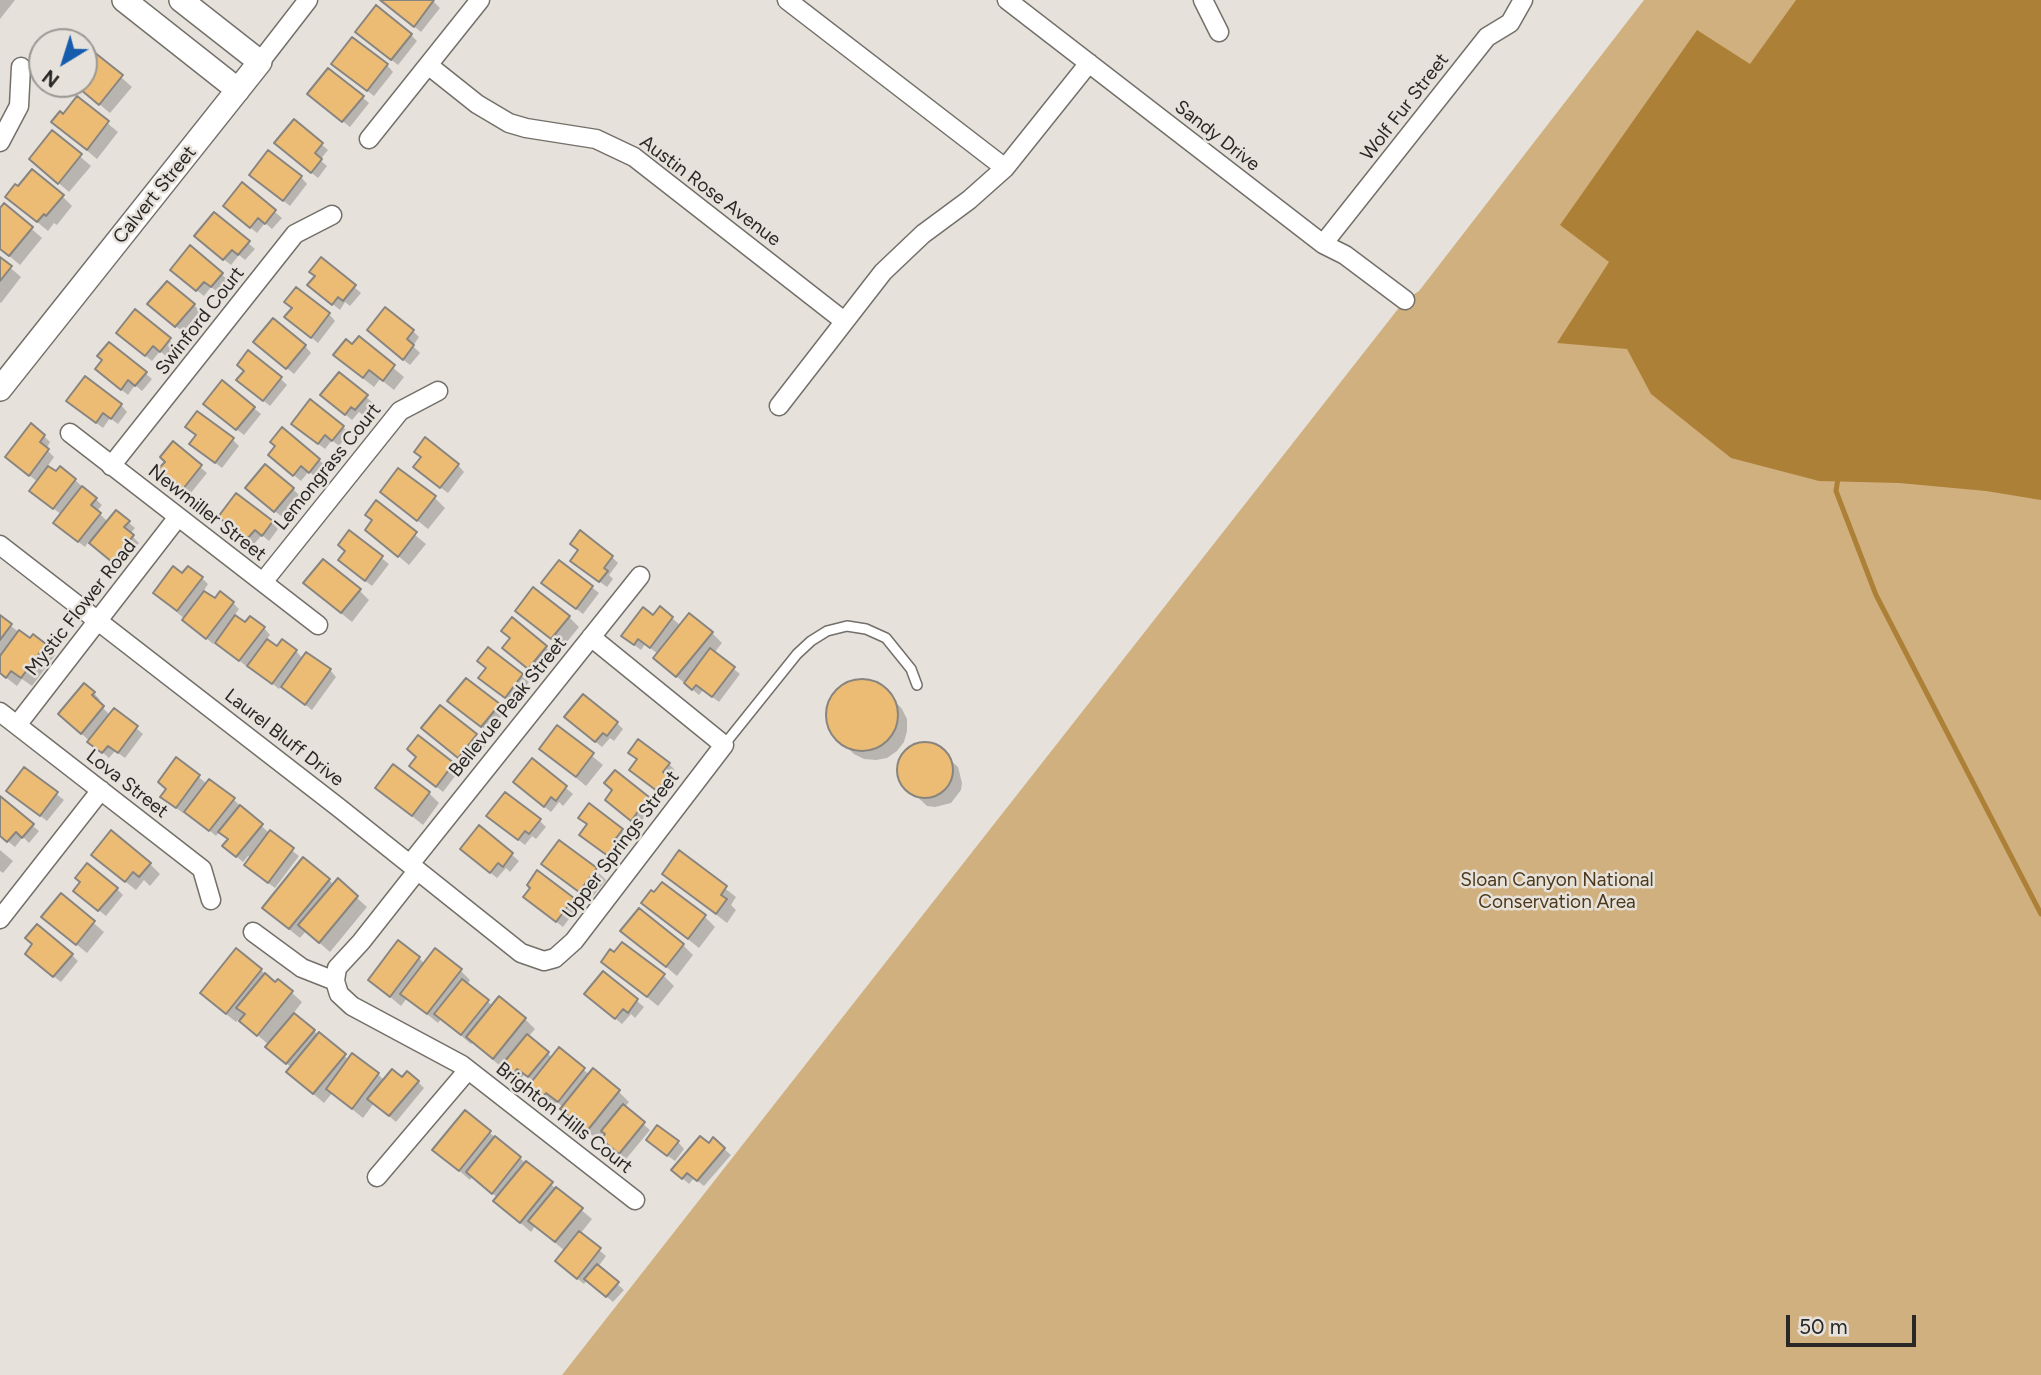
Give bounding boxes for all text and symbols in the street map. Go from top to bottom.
north arrow [28,28,98,98]
street label: Wolf Fur Street [1356,49,1454,165]
text: N [38,65,64,92]
street label: Sandy Drive [1170,96,1264,176]
street label: Austin Rose Avenue [635,131,785,251]
street label: Calvert Street [109,142,201,248]
street label: Swinford Court [151,262,249,380]
street label: Lemongrass Court [270,399,386,535]
street label: Newmiller Street [144,460,270,566]
street label: Mystic Flower Road [21,535,141,681]
street label: Bellevue Peak Street [444,632,572,782]
street label: Laurel Bluff Drive [220,684,348,792]
street label: Lova Street [81,745,173,823]
street label: Upper Springs Street [558,766,684,924]
park label: Sloan Canyon National Conservation Area [1460,869,1654,913]
street label: Brighton Hills Court [491,1058,637,1178]
scale bar [1789,1302,1918,1346]
text: 50 m [1799,1314,1848,1339]

